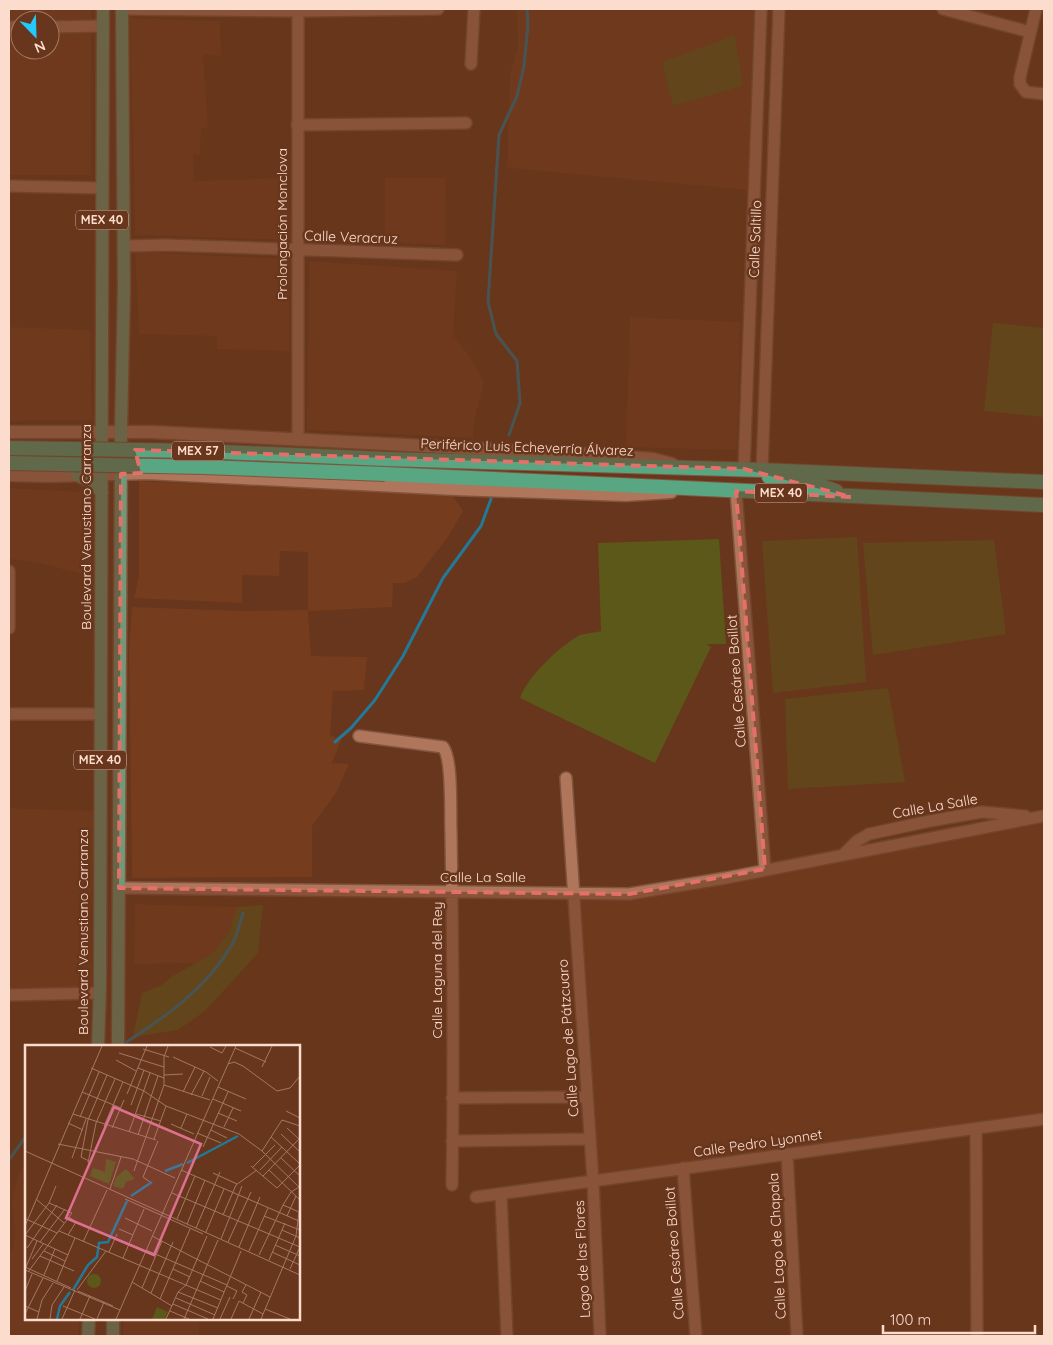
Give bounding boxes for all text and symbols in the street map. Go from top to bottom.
north arrow [10,10,60,60]
text: N [32,37,48,57]
street label: Prolongación Monclova [273,148,291,300]
street label: Calle Saltillo [745,200,765,278]
road number: MEX 40 [76,210,128,230]
street label: Calle Veracruz [304,226,398,248]
street label: Boulevard Venustiano Carranza [77,424,95,630]
street label: Periférico Luis Echeverría Álvarez [420,434,634,460]
road number: MEX 57 [172,442,224,461]
road number: MEX 40 [755,483,807,502]
street label: Calle Cesáreo Boillot [722,614,750,748]
road number: MEX 40 [74,750,126,770]
street label: Calle La Salle [891,790,979,822]
street label: Boulevard Venustiano Carranza [74,829,92,1035]
street label: Calle La Salle [440,868,526,886]
street label: Calle Laguna del Rey [428,901,446,1039]
street label: Calle Lago de Pátzcuaro [554,959,582,1117]
inset map [25,1045,300,1320]
street label: Calle Pedro Lyonnet [692,1125,824,1161]
street label: Calle Lago de Chapala [764,1172,790,1320]
street label: Calle Cesáreo Boillot [660,1186,688,1320]
street label: Lago de las Flores [570,1200,594,1318]
scale bar [883,1302,1036,1334]
text: 100 m [890,1310,931,1329]

